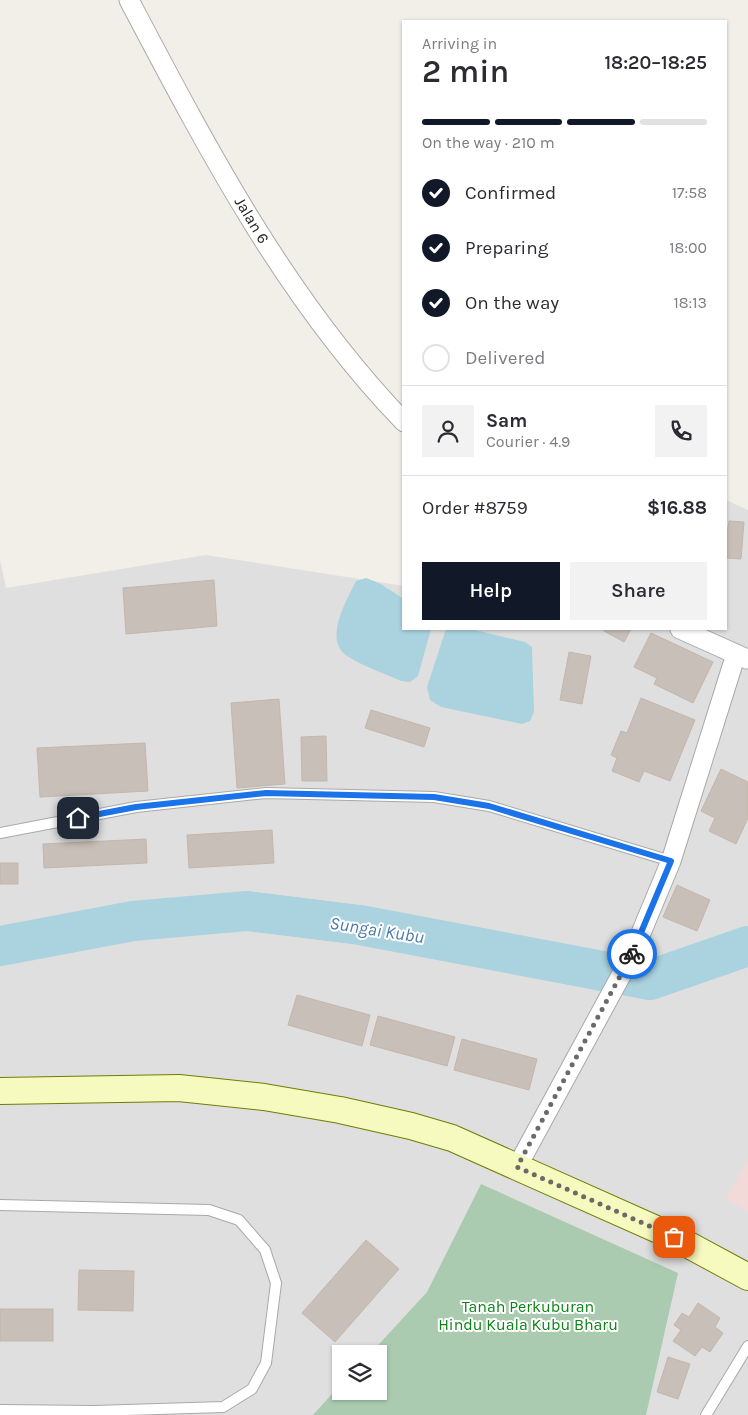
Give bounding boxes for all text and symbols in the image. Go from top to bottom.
text: Arriving in [422,34,497,53]
text: 18:20–18:25 [604,52,707,74]
text: 2 min [422,53,509,90]
text: On the way · 210 m [422,133,555,152]
icon: check [422,179,450,207]
text: Confirmed [465,182,556,204]
text: 17:58 [672,183,707,202]
street label: Jalan 6 [231,193,273,247]
icon: check [422,234,450,262]
text: Preparing [465,237,548,259]
text: 18:00 [669,238,707,257]
icon: check [422,289,450,317]
text: On the way [465,292,559,314]
text: 18:13 [673,293,707,312]
text: Delivered [465,347,545,369]
button: person [422,405,474,457]
button: phone [655,405,707,457]
text: Sam [486,410,527,432]
text: Courier · 4.9 [486,432,570,451]
text: Order #8759 [422,497,528,519]
text: $16.88 [647,497,707,519]
button: Help [422,562,560,620]
button: Share [570,562,707,620]
pin [57,797,99,839]
icon: home [64,804,92,832]
water label: Sungai Kubu [328,912,426,948]
courier [607,929,657,979]
icon: bike [618,940,646,968]
pin [653,1216,695,1258]
icon: bag [660,1223,688,1251]
park label: Tanah Perkuburan Hindu Kuala Kubu Bharu [438,1297,618,1334]
map controls [332,1345,387,1400]
button: layers [332,1345,387,1400]

